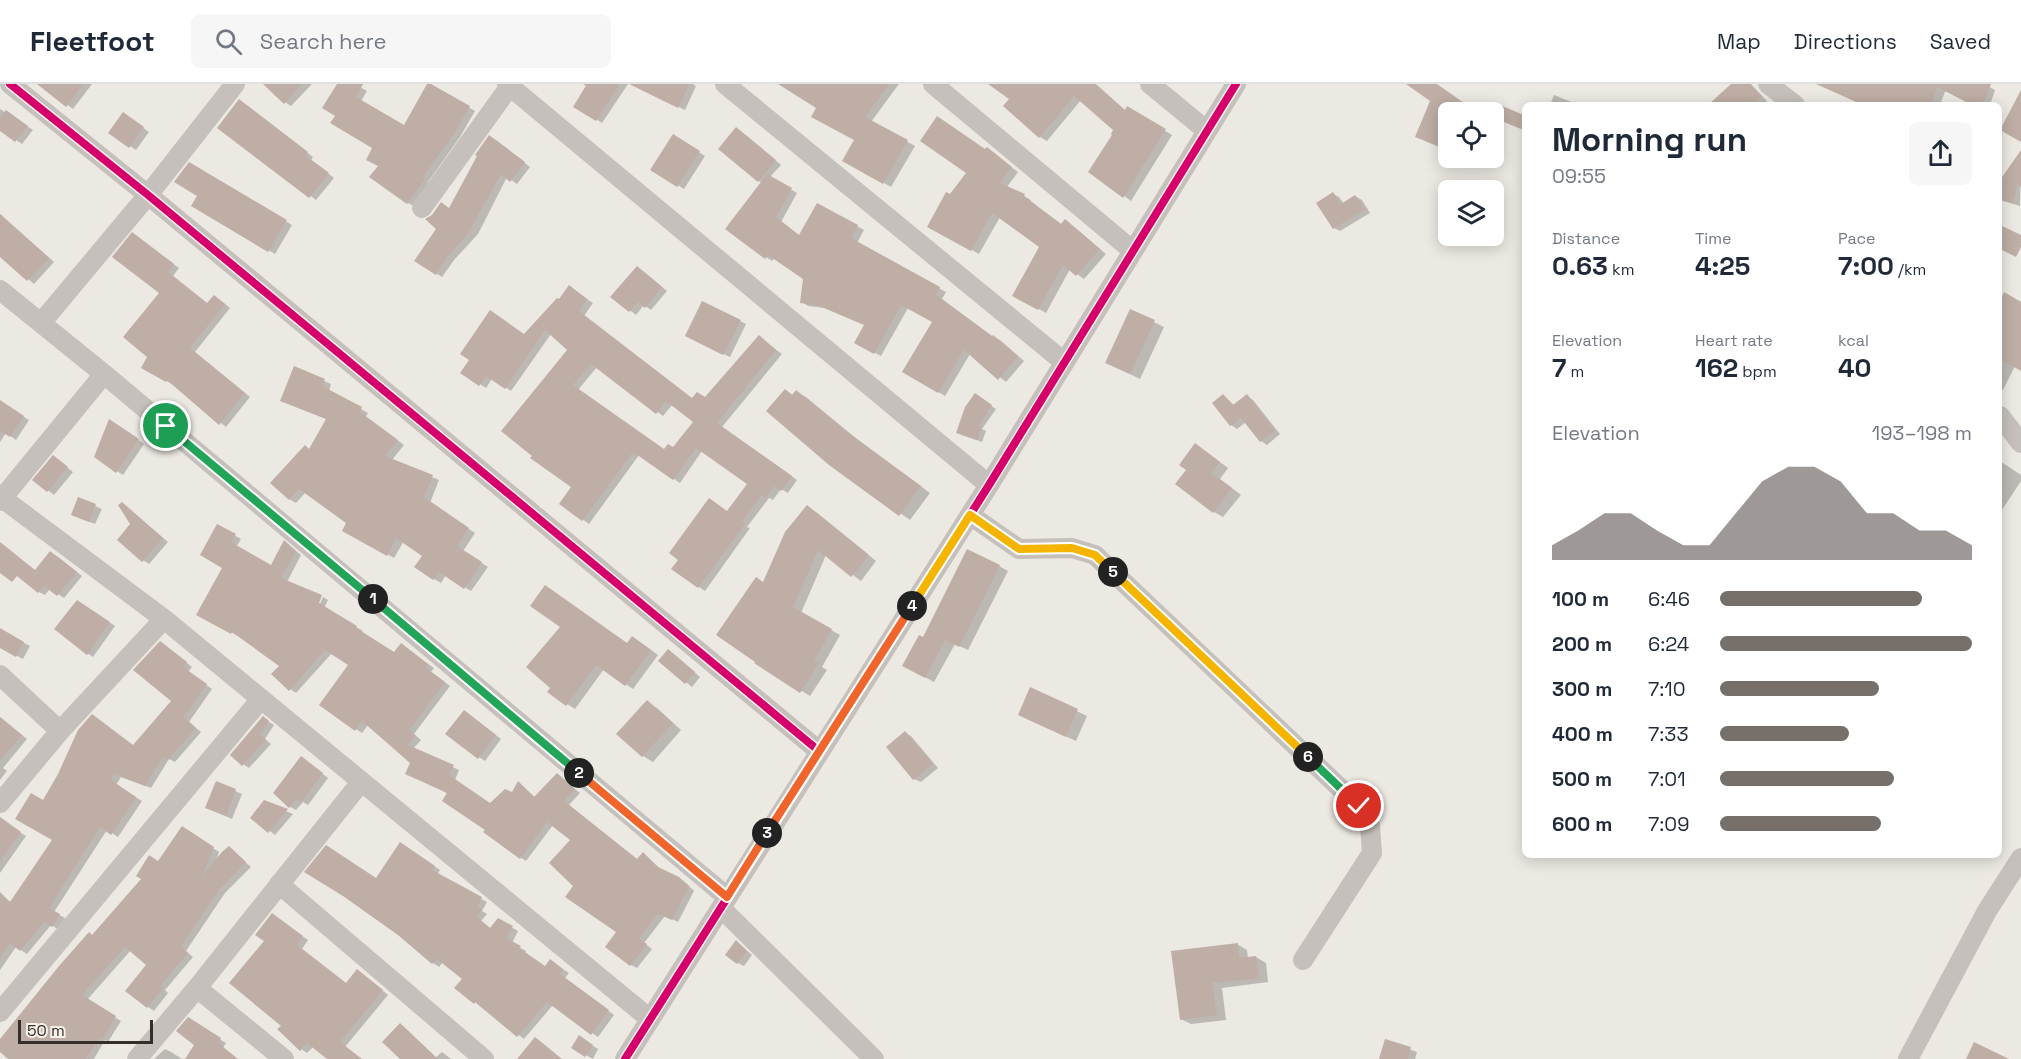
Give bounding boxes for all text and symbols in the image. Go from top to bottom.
search box [191,14,611,68]
text: Fleetfoot [30,23,155,59]
icon: search [212,25,245,58]
text: Search here [260,27,387,55]
text: Map [1717,28,1761,55]
text: Directions [1794,28,1897,55]
text: Saved [1930,28,1991,55]
map controls [1438,102,1504,246]
button: locate [1438,102,1504,168]
text: Morning run [1552,119,1747,161]
button: share [1909,122,1972,185]
text: 09:55 [1552,163,1606,189]
button: layers [1438,180,1504,246]
text: Distance [1552,228,1620,249]
text: Time [1695,228,1731,249]
text: Pace [1838,228,1875,249]
text: 0.63 [1552,249,1608,283]
text: 4:25 [1695,249,1750,283]
text: 7:00 [1838,249,1894,283]
text: km [1608,259,1634,280]
text: /km [1894,259,1926,280]
text: Elevation [1552,330,1622,351]
text: Heart rate [1695,330,1773,351]
text: kcal [1838,330,1869,351]
text: 7 [1552,351,1566,385]
text: 162 [1695,351,1738,385]
text: 40 [1838,351,1871,385]
text: m [1566,361,1584,382]
text: bpm [1738,361,1777,382]
pin [140,400,191,451]
icon: arrive [149,409,182,442]
text: Elevation [1552,420,1640,446]
text: 193–198 m [1872,420,1972,446]
pin: 5 [1098,557,1128,587]
text: 5 [1108,561,1118,582]
pin: 1 [358,584,388,614]
text: 100 m [1552,586,1609,612]
text: 6:46 [1648,586,1690,612]
text: 1 [369,588,377,609]
pin: 4 [897,591,927,621]
text: 4 [907,595,917,616]
text: 200 m [1552,631,1612,657]
text: 6:24 [1648,631,1689,657]
text: 300 m [1552,676,1612,702]
text: 7:10 [1648,676,1686,702]
text: 400 m [1552,721,1613,747]
text: 7:33 [1648,721,1689,747]
pin: 6 [1293,742,1323,772]
text: 6 [1303,746,1313,767]
pin: 2 [564,758,594,788]
text: 2 [574,762,584,783]
text: 500 m [1552,766,1612,792]
text: 7:01 [1648,766,1686,792]
pin [1333,780,1384,831]
icon: check [1342,789,1375,822]
text: 600 m [1552,811,1612,837]
text: 7:09 [1648,811,1689,837]
pin: 3 [752,818,782,848]
text: 3 [762,822,772,843]
scale bar [18,1017,153,1044]
text: 50 m [27,1020,65,1041]

